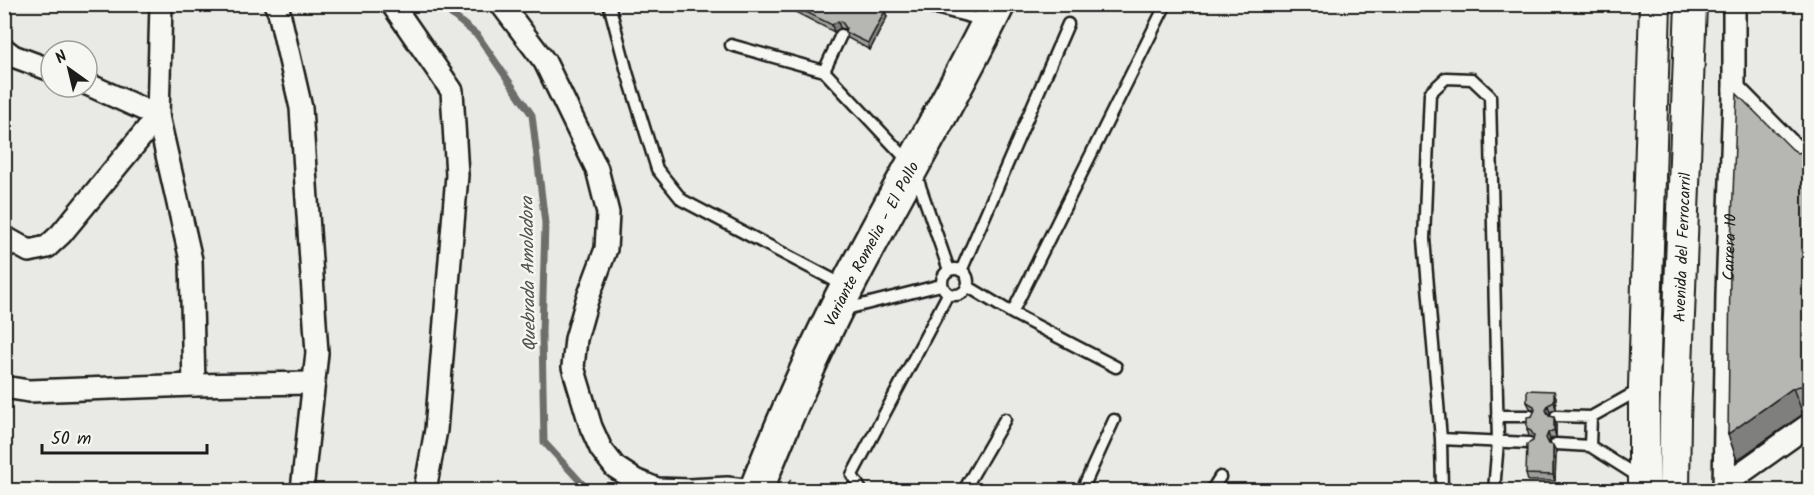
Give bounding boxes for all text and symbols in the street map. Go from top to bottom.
north arrow [39,39,99,99]
text: N [50,45,73,71]
street label: Variante Romelia - El Pollo [818,157,926,331]
street label: Avenida del Ferrocarril [1668,172,1699,323]
water label: Quebrada Amoladora [514,195,545,352]
street label: Carrera 10 [1716,213,1744,281]
scale bar [42,417,207,455]
text: 50 m [51,425,91,454]

